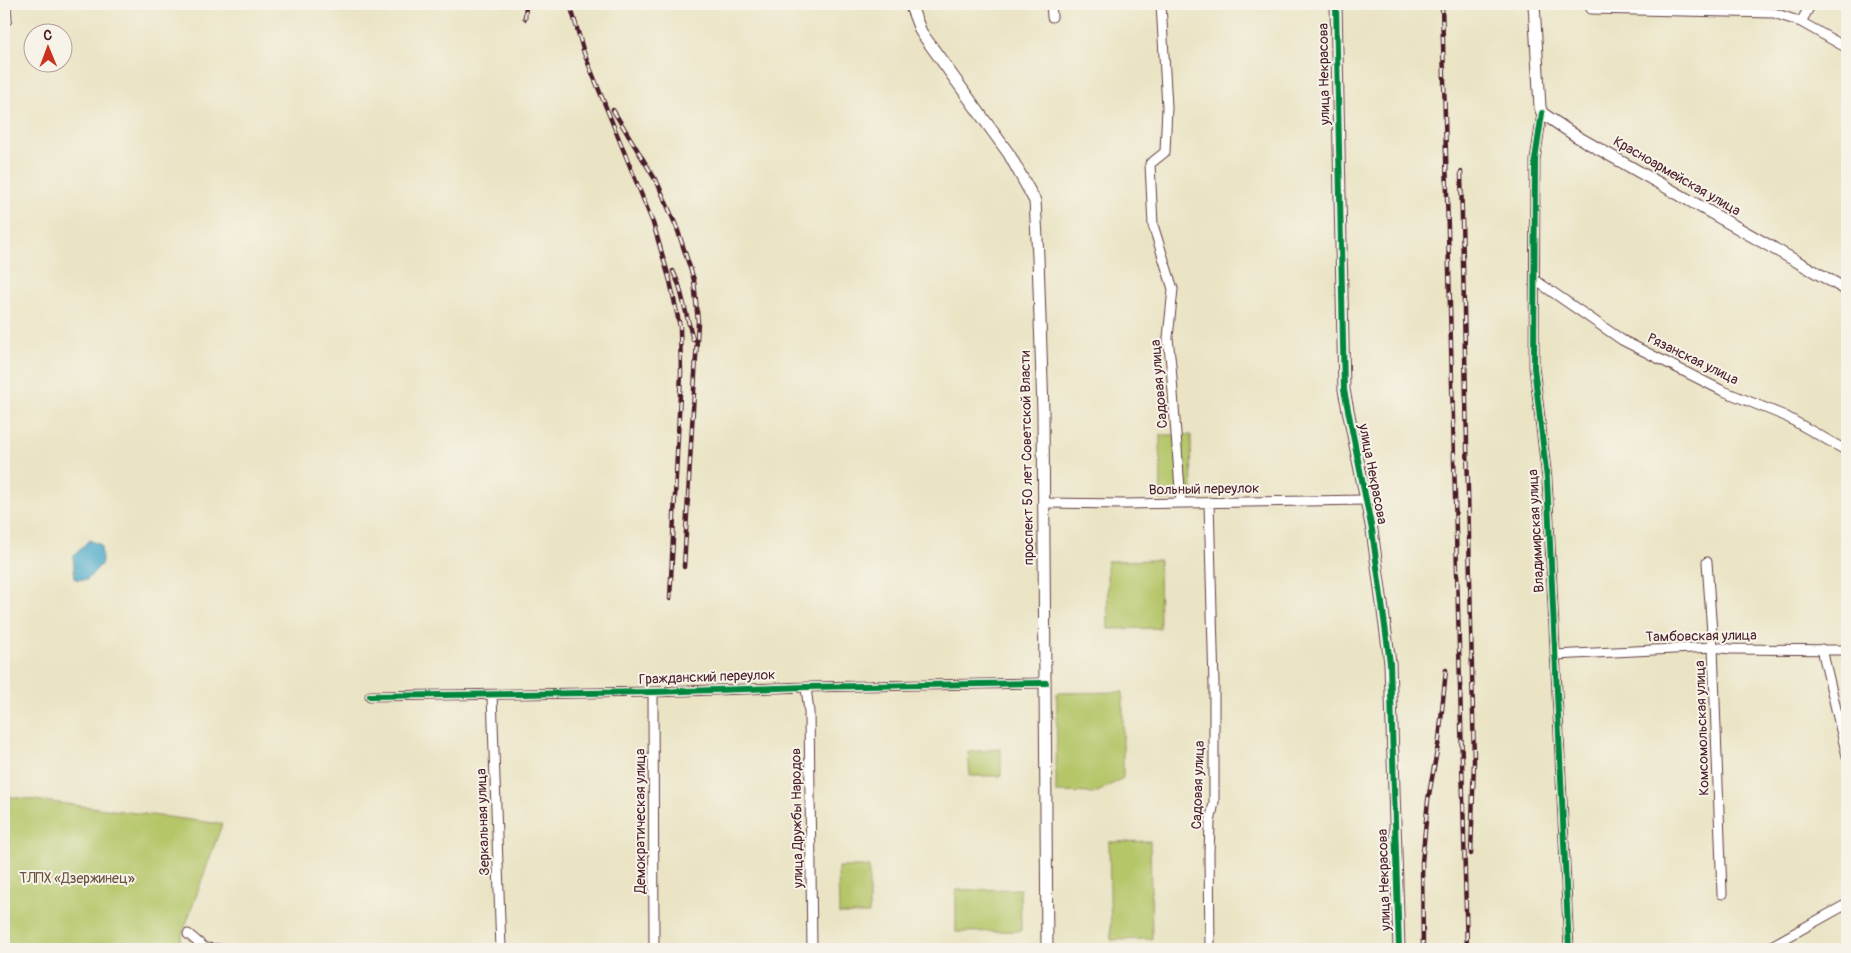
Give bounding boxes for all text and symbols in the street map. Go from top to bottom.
north arrow [22,22,72,72]
street label: улица Некрасова [1315,23,1333,126]
text: С [43,27,53,44]
street label: Красноармейская улица [1610,133,1744,219]
street label: Рязанская улица [1645,330,1741,388]
street label: Садовая улица [1147,339,1171,429]
street label: проспект 50 лет Советской Власти [1017,351,1037,565]
street label: улица Некрасова [1355,421,1391,526]
street label: Владимирская улица [1524,469,1548,593]
street label: Вольный переулок [1149,480,1259,498]
street label: Тамбовская улица [1645,627,1757,645]
street label: Комсомольская улица [1691,660,1713,796]
street label: Гражданский переулок [638,666,776,688]
street label: Садовая улица [1188,740,1208,830]
street label: улица Дружбы Народов [787,748,807,889]
street label: Демократическая улица [632,749,649,894]
street label: Зеркальная улица [473,768,493,876]
street label: улица Некрасова [1374,829,1394,932]
park label: ТЛПХ «Дзержинец» [19,870,135,887]

